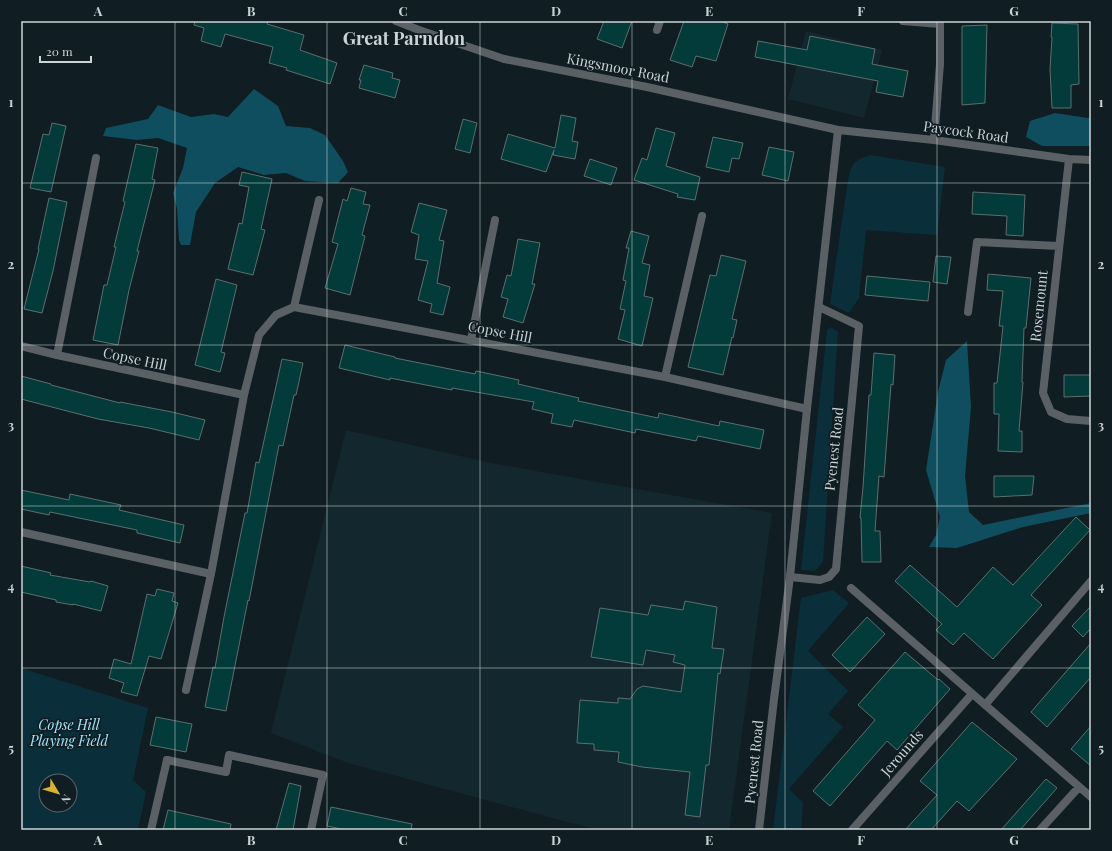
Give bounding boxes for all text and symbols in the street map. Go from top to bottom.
text: A [93,2,103,19]
text: B [247,2,256,19]
text: C [398,2,408,19]
text: D [551,2,561,19]
text: E [705,2,713,19]
text: F [857,2,865,19]
text: G [1009,2,1019,19]
district label: Great Parndon [343,26,465,50]
scale bar [40,38,91,64]
text: 20 m [46,43,73,59]
street label: Kingsmoor Road [565,48,671,87]
text: 1 [9,93,14,110]
text: 1 [1099,93,1104,110]
street label: Paycock Road [922,116,1010,147]
text: 2 [8,255,15,272]
text: 2 [1098,255,1105,272]
street label: Rosemount [1025,268,1052,343]
street label: Copse Hill [466,316,534,347]
street label: Copse Hill [101,342,169,375]
street label: Pyenest Road [820,406,847,492]
text: 3 [8,416,14,433]
text: 3 [1098,416,1104,433]
text: 4 [8,577,15,594]
text: 4 [1098,577,1105,594]
park label: Copse Hill Playing Field [29,715,108,750]
street label: Pyenest Road [740,719,767,805]
street label: Jerounds [875,725,927,781]
text: 5 [8,739,14,756]
text: 5 [1098,739,1104,756]
north arrow [38,773,78,813]
text: N [58,792,75,807]
text: A [93,831,103,848]
text: B [247,831,256,848]
text: C [398,831,408,848]
text: D [551,831,561,848]
text: E [705,831,713,848]
text: F [857,831,865,848]
text: G [1009,831,1019,848]

